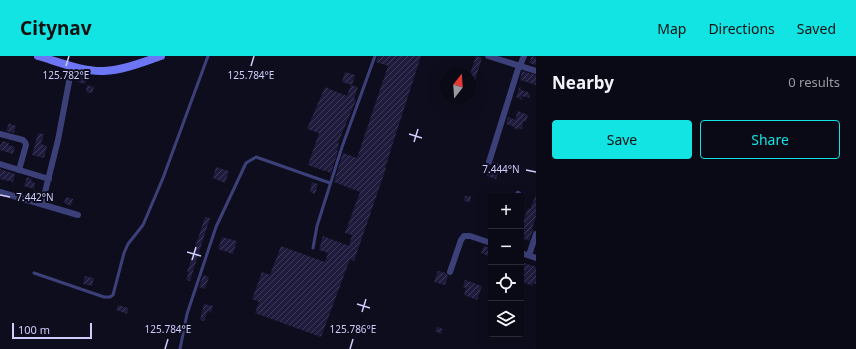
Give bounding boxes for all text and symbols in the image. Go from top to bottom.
text: Citynav [20,15,92,41]
text: Map [657,19,686,38]
text: Directions [708,19,775,38]
text: Saved [797,19,836,38]
text: 125.782°E [43,68,89,82]
text: 125.784°E [228,68,274,82]
north arrow [440,68,476,104]
text: Nearby [552,71,614,94]
text: 0 results [788,73,840,91]
button: Save [552,120,692,159]
button: Share [700,120,840,159]
text: 7.444°N [482,162,520,176]
text: 7.442°N [16,190,54,204]
map controls [488,193,524,337]
button: + [488,193,524,229]
button: − [488,229,524,265]
button: locate [488,265,524,301]
button: layers [488,301,524,337]
scale bar [12,321,92,340]
text: 100 m [18,322,50,337]
text: 125.784°E [145,322,191,336]
text: 125.786°E [330,322,376,336]

